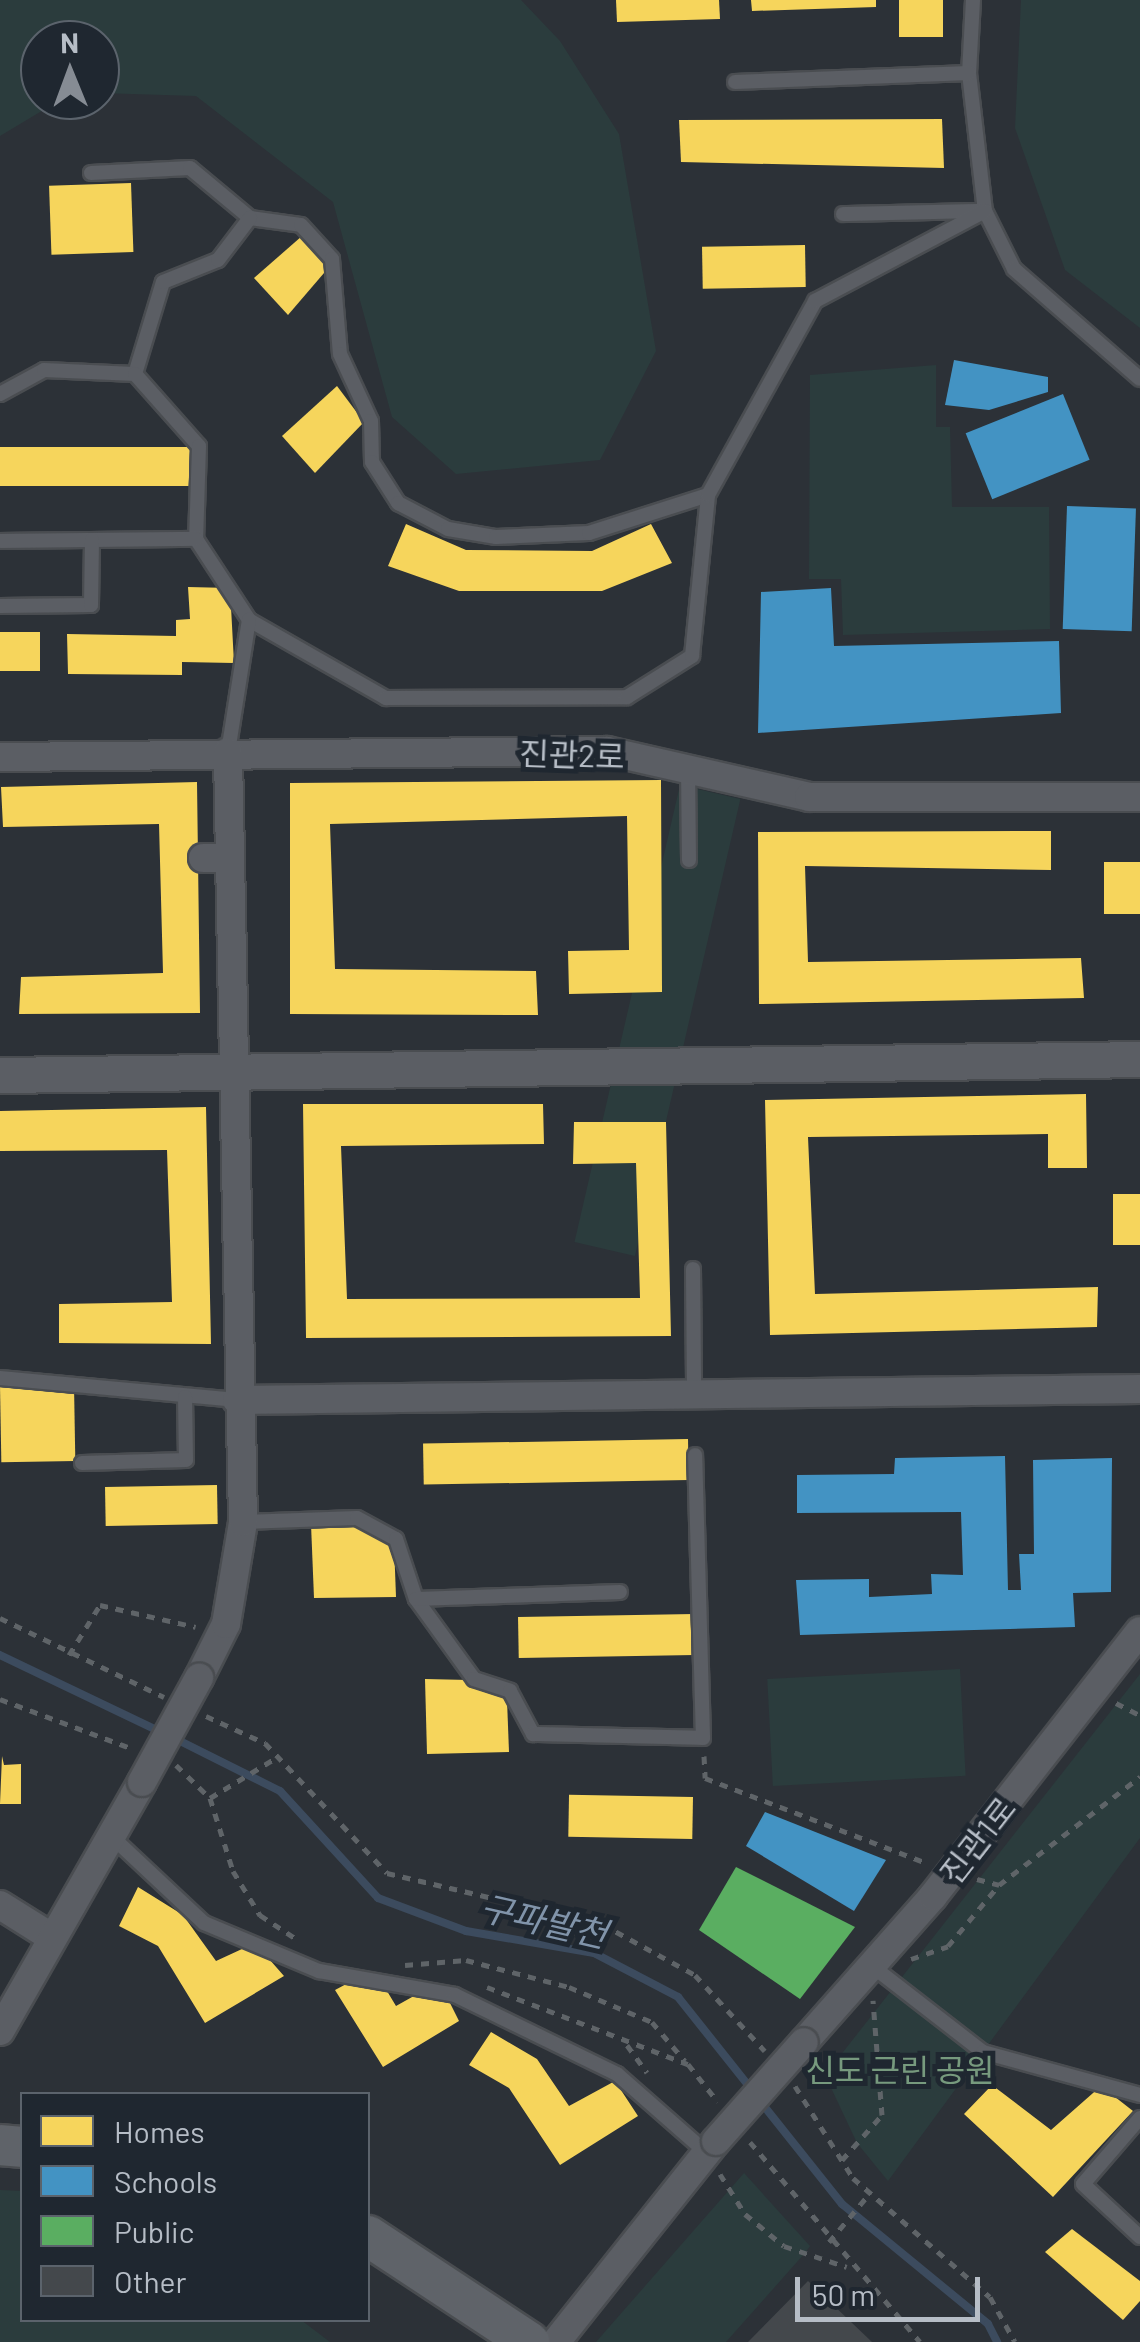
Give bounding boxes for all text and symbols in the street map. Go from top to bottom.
north arrow [20,20,120,120]
text: N [60,25,79,59]
street label: 진관2로 [519,733,625,775]
street label: 진관1로 [931,1789,1023,1891]
water label: 구파발천 [477,1885,611,1955]
park label: 신도 근린 공원 [805,2050,995,2088]
legend [20,2092,370,2322]
text: Homes [114,2113,205,2149]
text: Schools [114,2163,217,2199]
text: Public [114,2213,194,2249]
scale bar [800,2257,985,2319]
text: Other [114,2263,186,2299]
text: 50 m [812,2276,875,2312]

